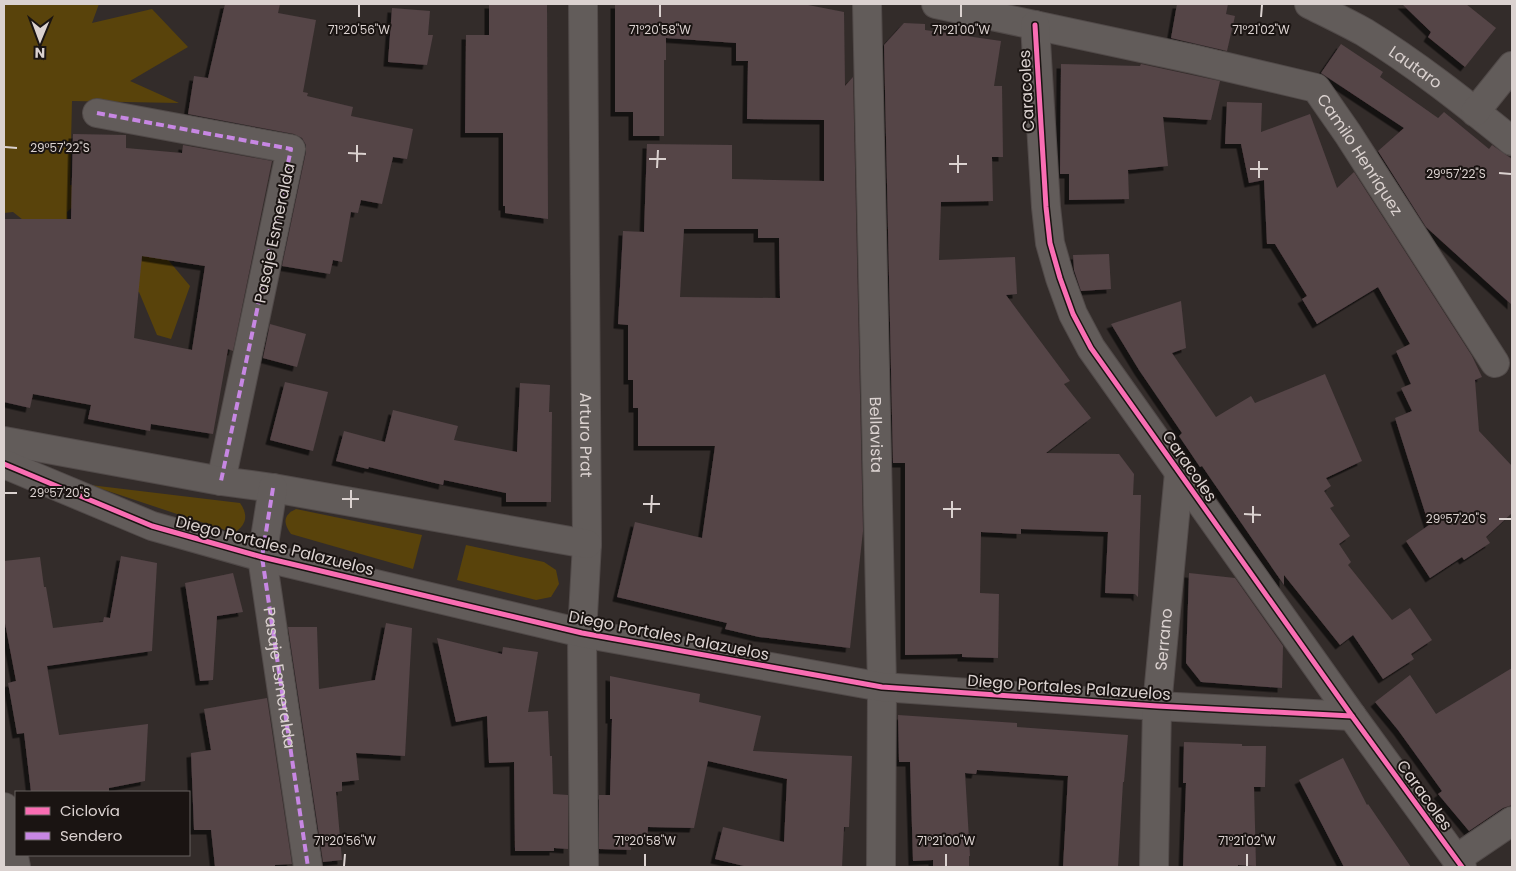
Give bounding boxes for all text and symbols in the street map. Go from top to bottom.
north arrow [15,15,65,65]
text: 71°20'56"W [328,21,390,38]
text: 71°20'58"W [629,21,691,38]
text: 71°21'00"W [932,21,990,38]
text: 71°21'02"W [1232,21,1290,38]
street label: Lautaro [1384,40,1447,94]
text: N [34,43,45,63]
street label: Caracoles [1013,49,1040,133]
street label: Camilo Henríquez [1311,89,1408,220]
text: 29°57'22"S [30,139,90,156]
street label: Pasaje Esmeralda [248,161,301,305]
text: 29°57'22"S [1426,165,1486,182]
street label: Arturo Prat [574,392,598,478]
street label: Bellavista [864,396,888,473]
street label: Caracoles [1157,426,1223,507]
text: 29°57'20"S [30,484,90,501]
street label: Diego Portales Palazuelos [173,510,377,581]
text: 29°57'20"S [1426,510,1486,527]
street label: Diego Portales Palazuelos [567,605,771,666]
street label: Pasaje Esmeralda [258,606,301,750]
street label: Serrano [1149,607,1178,672]
street label: Diego Portales Palazuelos [966,669,1171,706]
street label: Caracoles [1391,755,1458,835]
legend [15,791,190,856]
text: Ciclovía [60,800,120,821]
text: Sendero [60,825,122,846]
text: 71°20'56"W [314,832,376,849]
text: 71°20'58"W [614,832,676,849]
text: 71°21'00"W [917,832,975,849]
text: 71°21'02"W [1218,832,1276,849]

